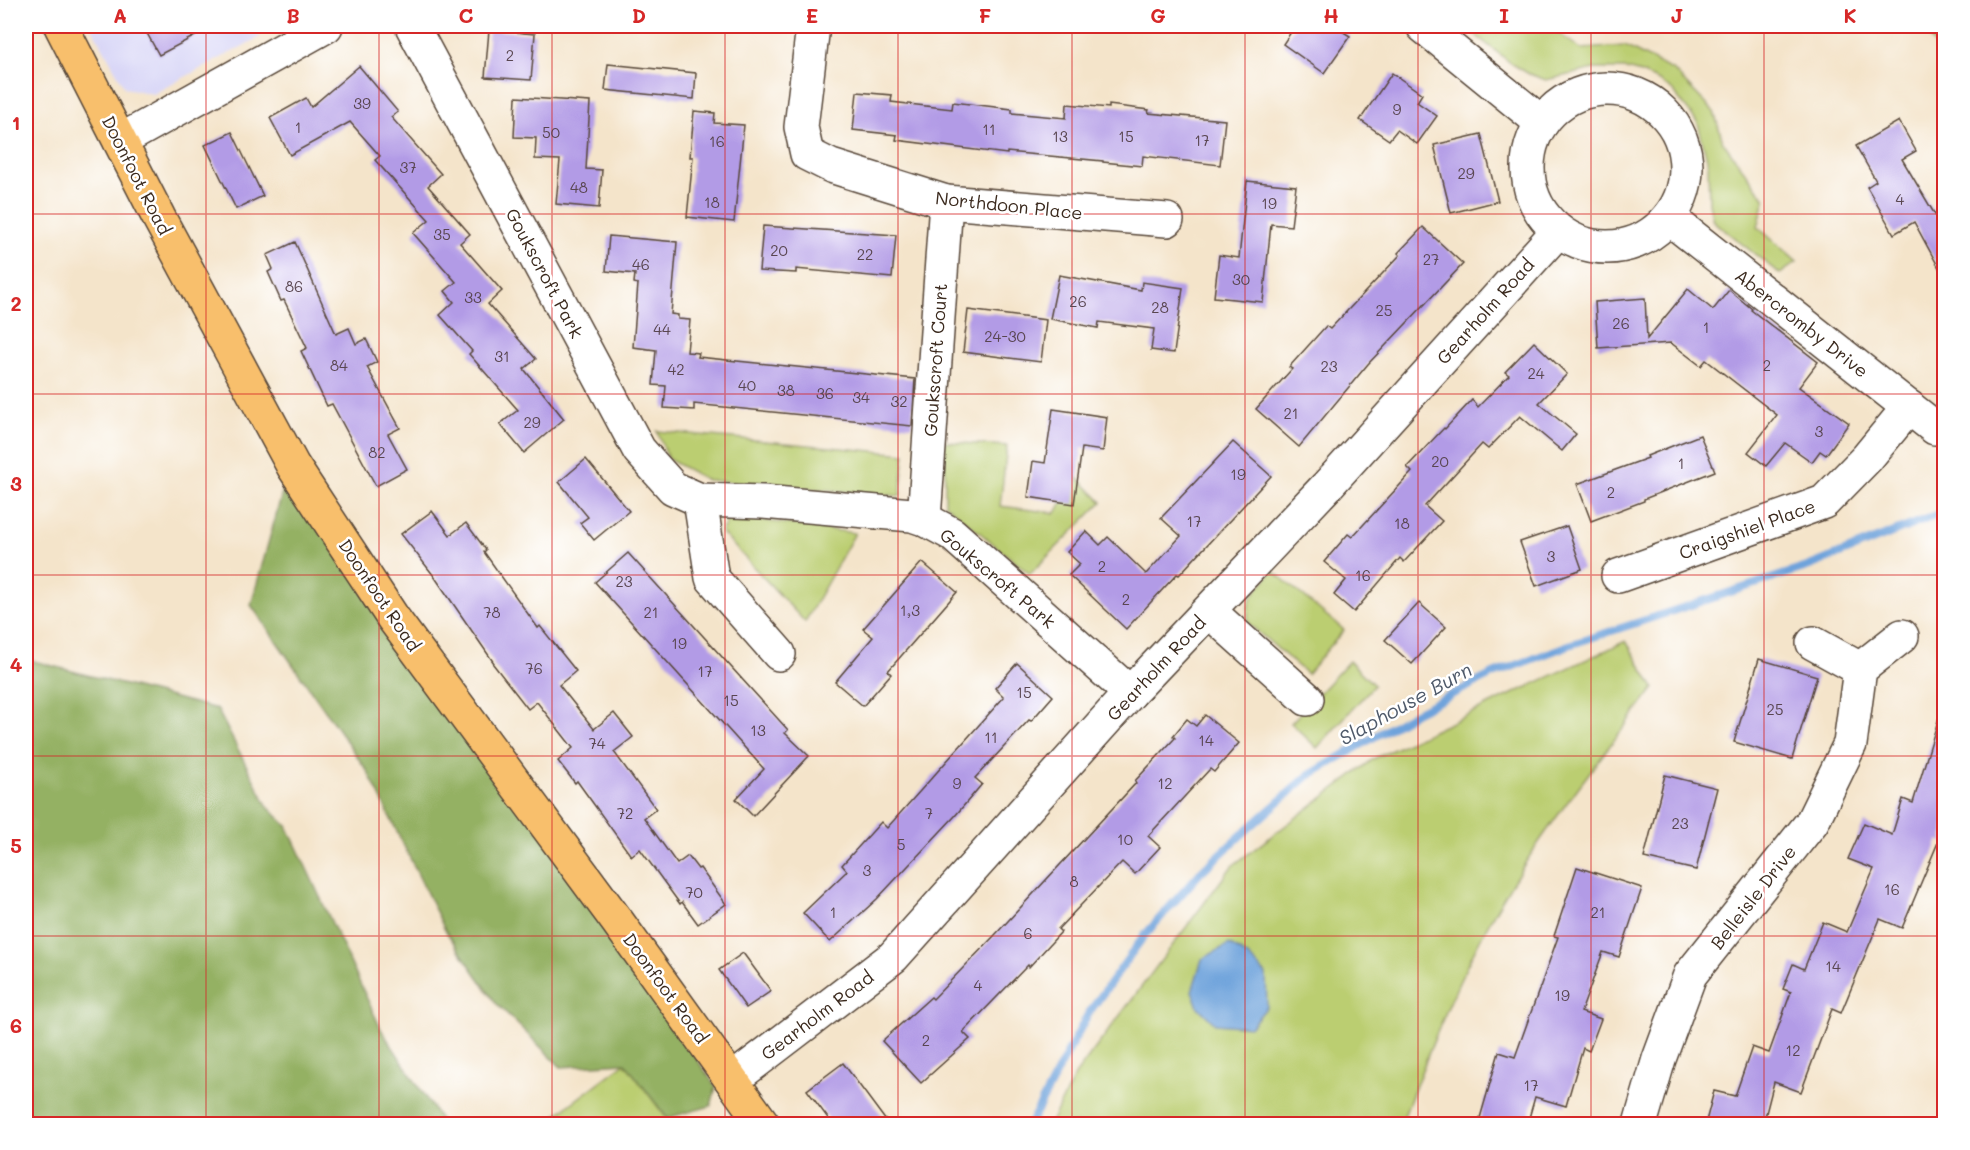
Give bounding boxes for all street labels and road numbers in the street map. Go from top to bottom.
street label: Doonfoot Road [97,111,177,239]
street label: Northdoon Place [934,185,1084,225]
street label: Goukscroft Park [501,204,589,342]
street label: Gearholm Road [1431,253,1539,369]
street label: Abercromby Drive [1730,263,1874,383]
street label: Goukscroft Court [918,283,952,437]
street label: Craigshiel Place [1676,493,1818,565]
street label: Goukscroft Park [935,523,1061,633]
street label: Doonfoot Road [334,534,426,656]
street label: Gearholm Road [1101,610,1211,726]
street label: Belleisle Drive [1705,840,1801,954]
street label: Doonfoot Road [618,928,714,1048]
street label: Gearholm Road [756,965,878,1065]

